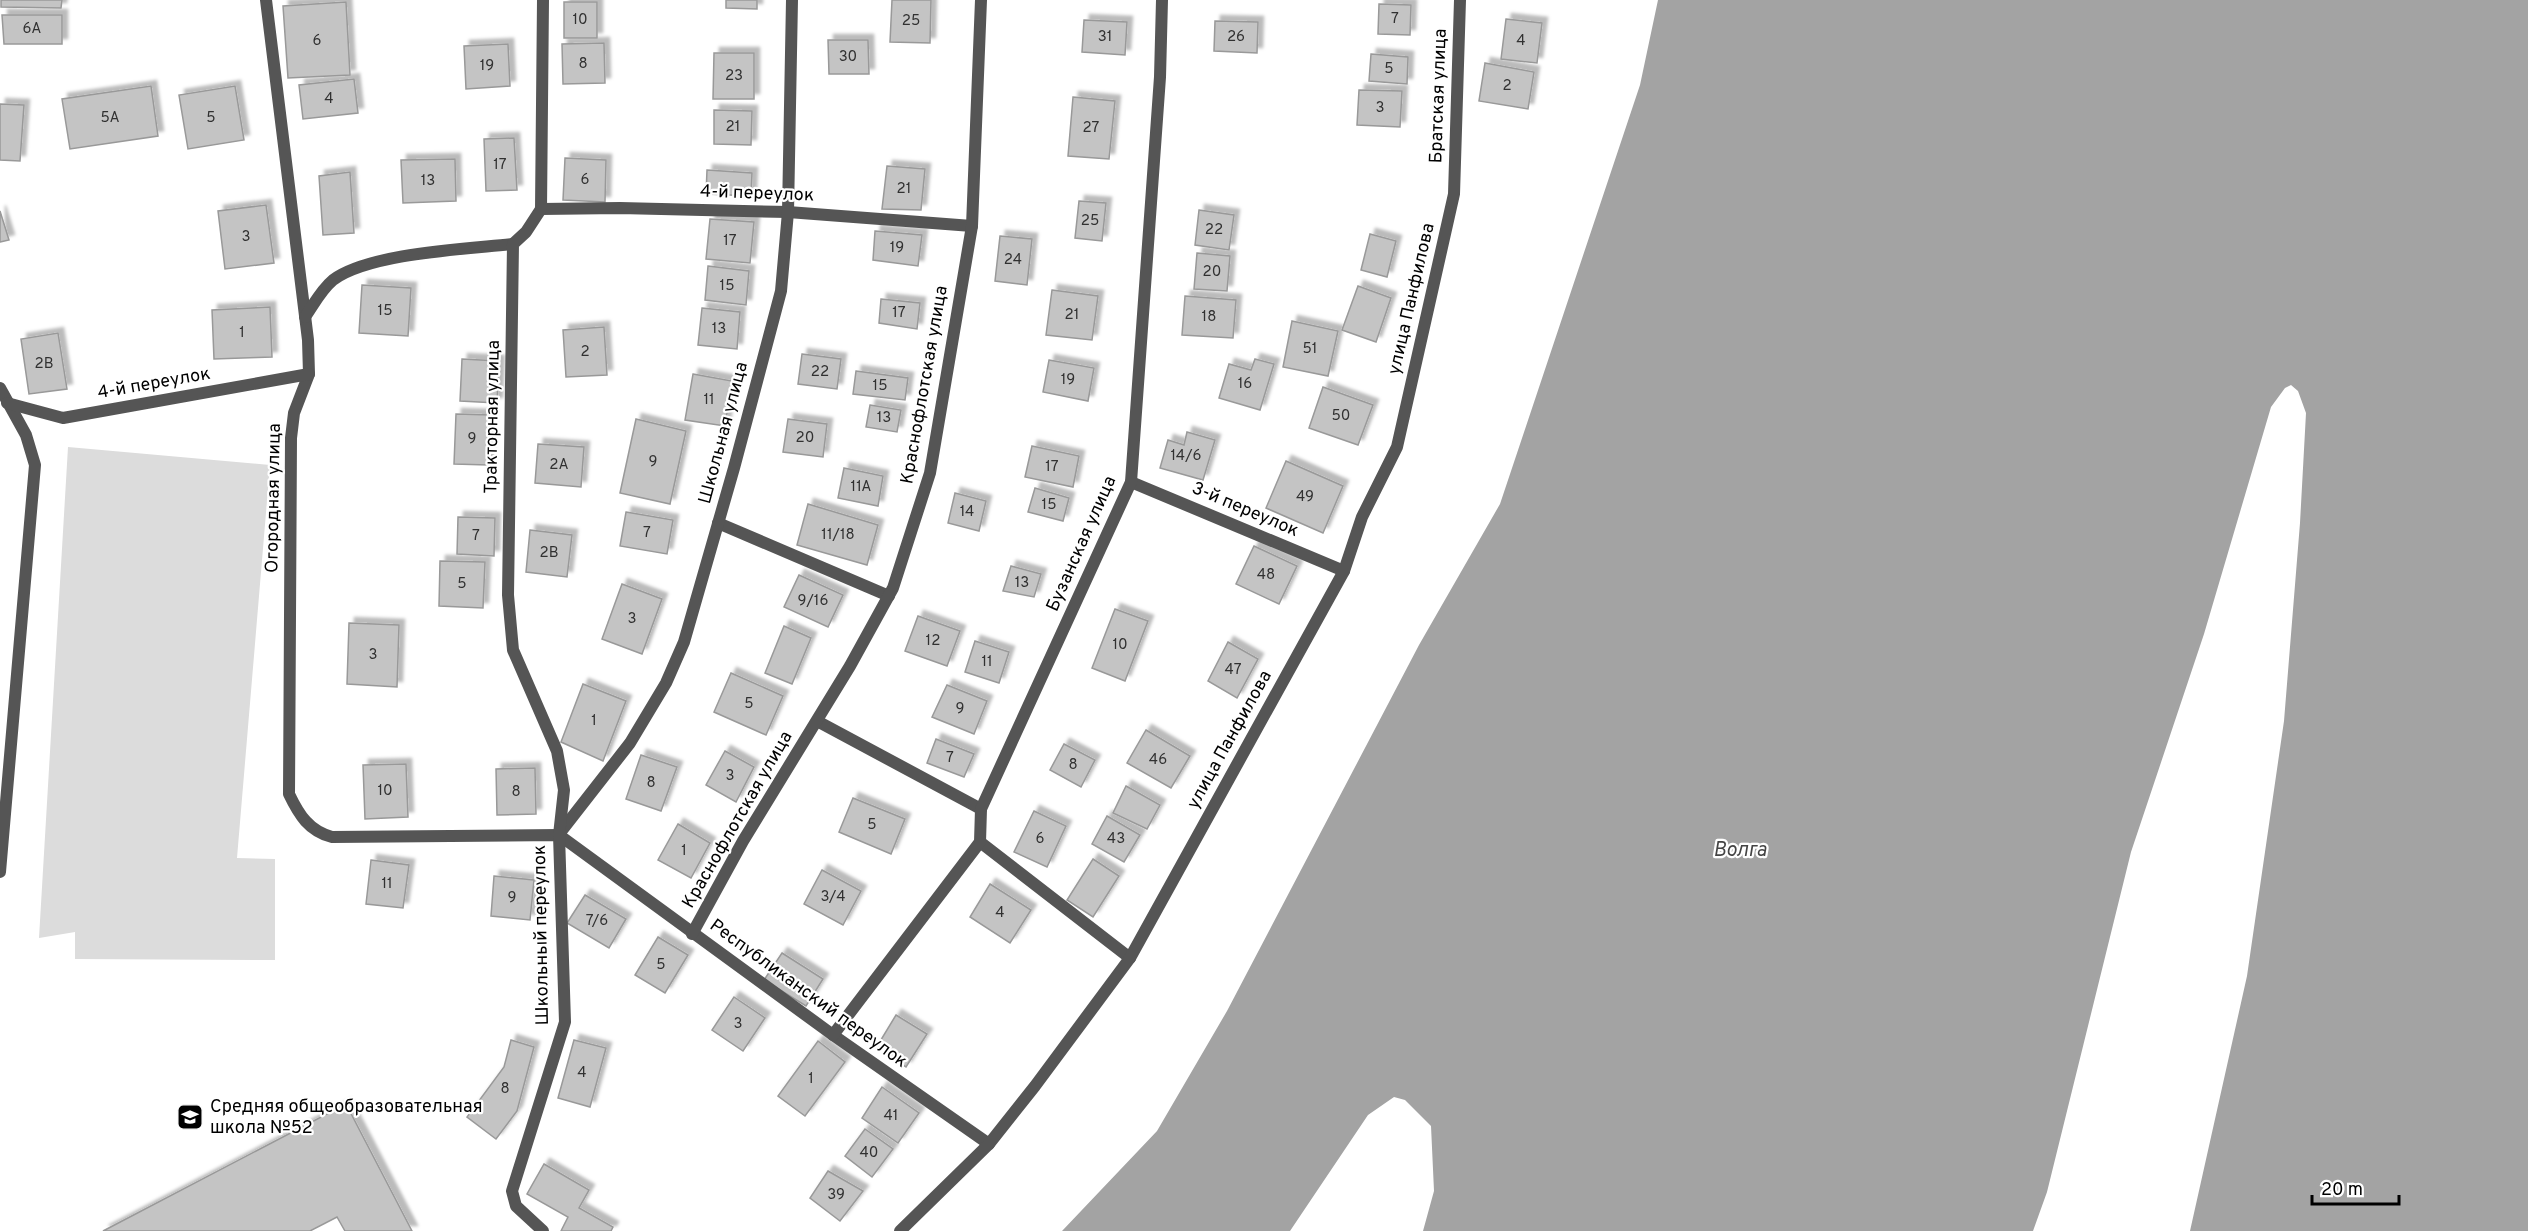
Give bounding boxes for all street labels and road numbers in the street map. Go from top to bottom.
street label: Братская улица [1425,28,1453,164]
street label: 4-й переулок [699,181,815,207]
street label: улица Панфилова [1383,221,1441,377]
street label: Краснофлотская улица [896,284,954,486]
street label: Тракторная улица [480,340,506,494]
street label: Школьная улица [694,359,754,507]
street label: 4-й переулок [96,363,212,405]
street label: Огородная улица [261,423,287,573]
street label: Бузанская улица [1042,473,1122,615]
street label: 3-й переулок [1188,477,1302,543]
street label: улица Панфилова [1182,667,1278,813]
street label: Краснофлотская улица [678,727,798,913]
street label: Школьный переулок [529,845,555,1025]
street label: Республиканский переулок [705,914,911,1074]

